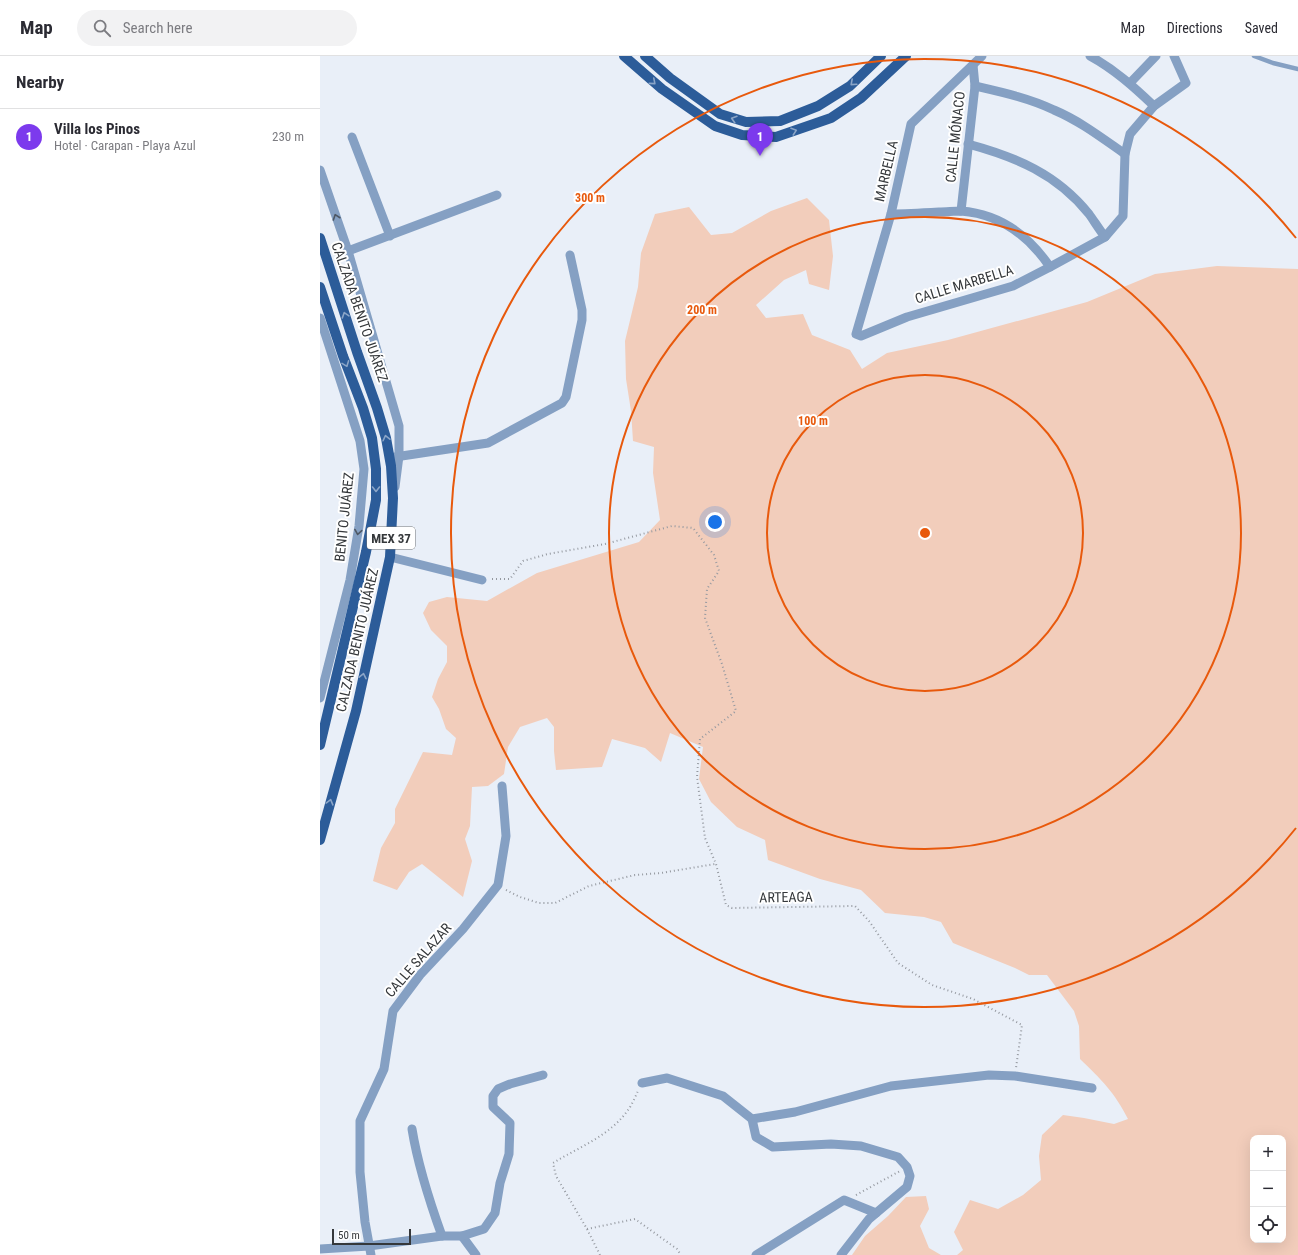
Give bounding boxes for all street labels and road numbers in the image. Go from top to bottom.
street label: CALLE MÓNACO [941,90,968,183]
street label: MARBELLA [871,139,901,203]
street label: CALZADA BENITO JUÁREZ [329,240,392,384]
street label: CALLE MARBELLA [913,261,1015,307]
street label: BENITO JUÁREZ [330,472,357,562]
road number: MEX 37 [367,527,415,549]
street label: CALZADA BENITO JUÁREZ [332,566,381,713]
street label: ARTEAGA [759,889,813,905]
street label: CALLE SALAZAR [382,919,455,1000]

